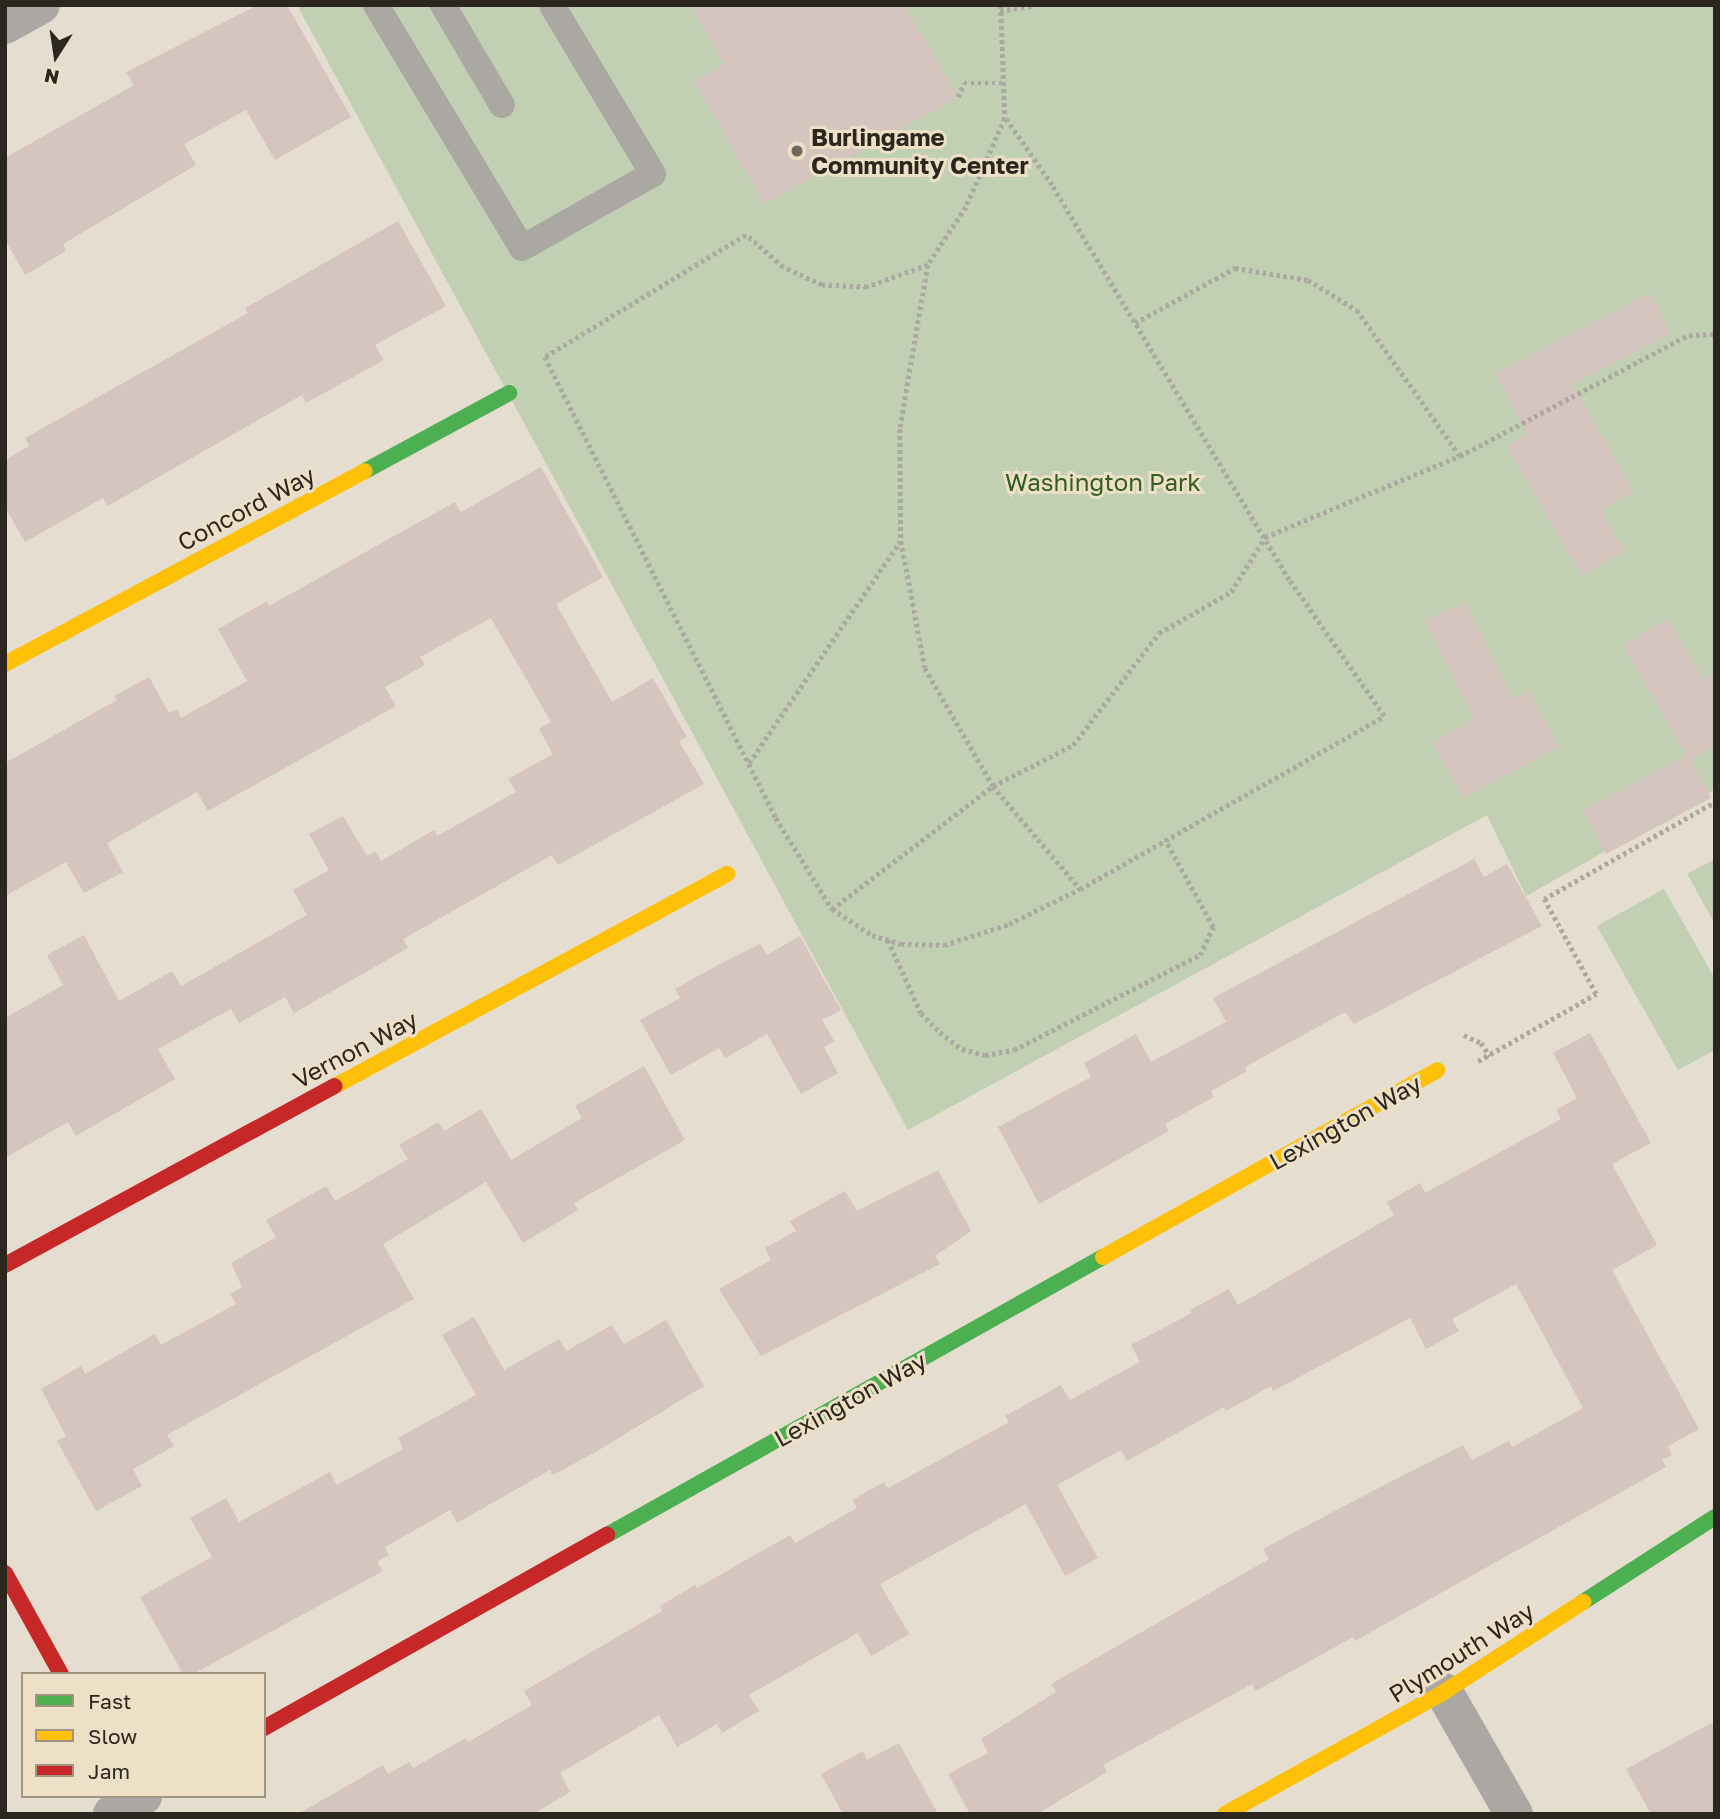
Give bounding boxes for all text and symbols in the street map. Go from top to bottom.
north arrow [21,21,91,91]
text: N [42,64,61,90]
place label: Burlingame Community Center [811,123,1029,179]
marker: Burlingame Community Center [789,143,805,159]
street label: Concord Way [172,460,320,556]
park label: Washington Park [1005,468,1201,496]
street label: Vernon Way [288,1004,422,1094]
street label: Lexington Way [1264,1068,1426,1176]
street label: Lexington Way [769,1345,931,1453]
street label: Plymouth Way [1383,1596,1539,1708]
legend [21,1672,266,1798]
text: Fast [88,1688,131,1714]
text: Slow [88,1723,137,1749]
text: Jam [88,1758,130,1784]

